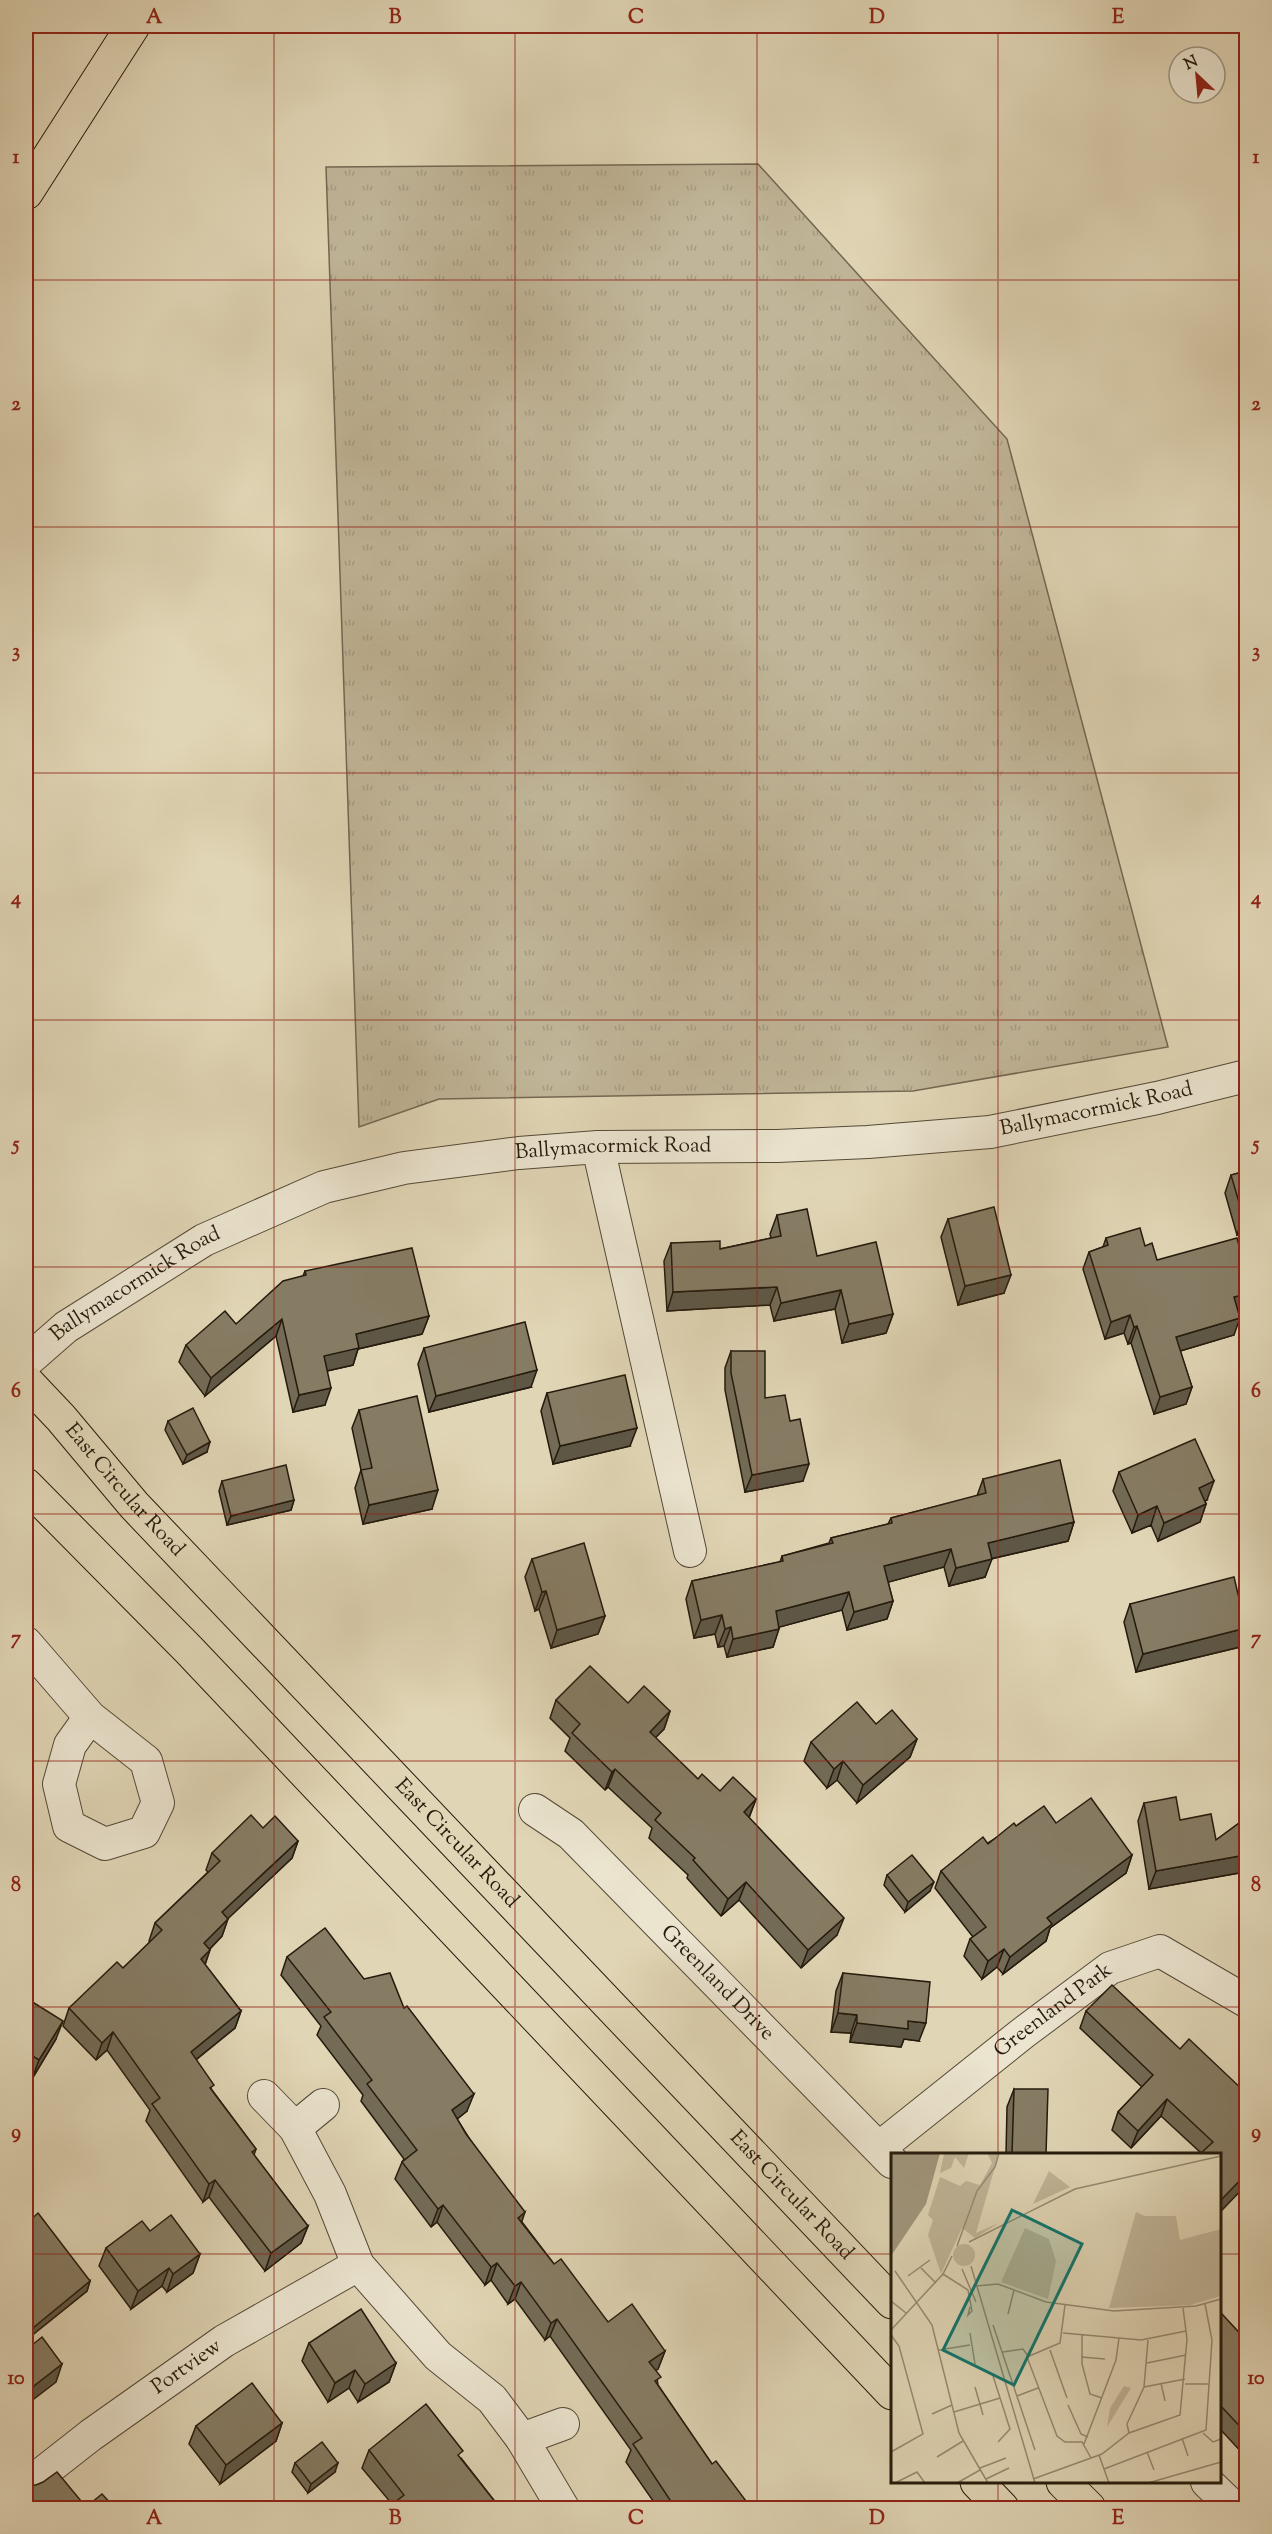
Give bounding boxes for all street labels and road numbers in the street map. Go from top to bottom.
street label: Ballymacormick Road [997,1075,1196,1145]
street label: Ballymacormick Road [514,1131,711,1168]
street label: Ballymacormick Road [44,1219,226,1349]
street label: East Circular Road [57,1417,191,1564]
street label: East Circular Road [387,1772,525,1915]
street label: Greenland Drive [653,1918,781,2048]
street label: Greenland Park [988,1956,1119,2065]
street label: East Circular Road [722,2124,860,2268]
street label: Portview [146,2332,228,2402]

